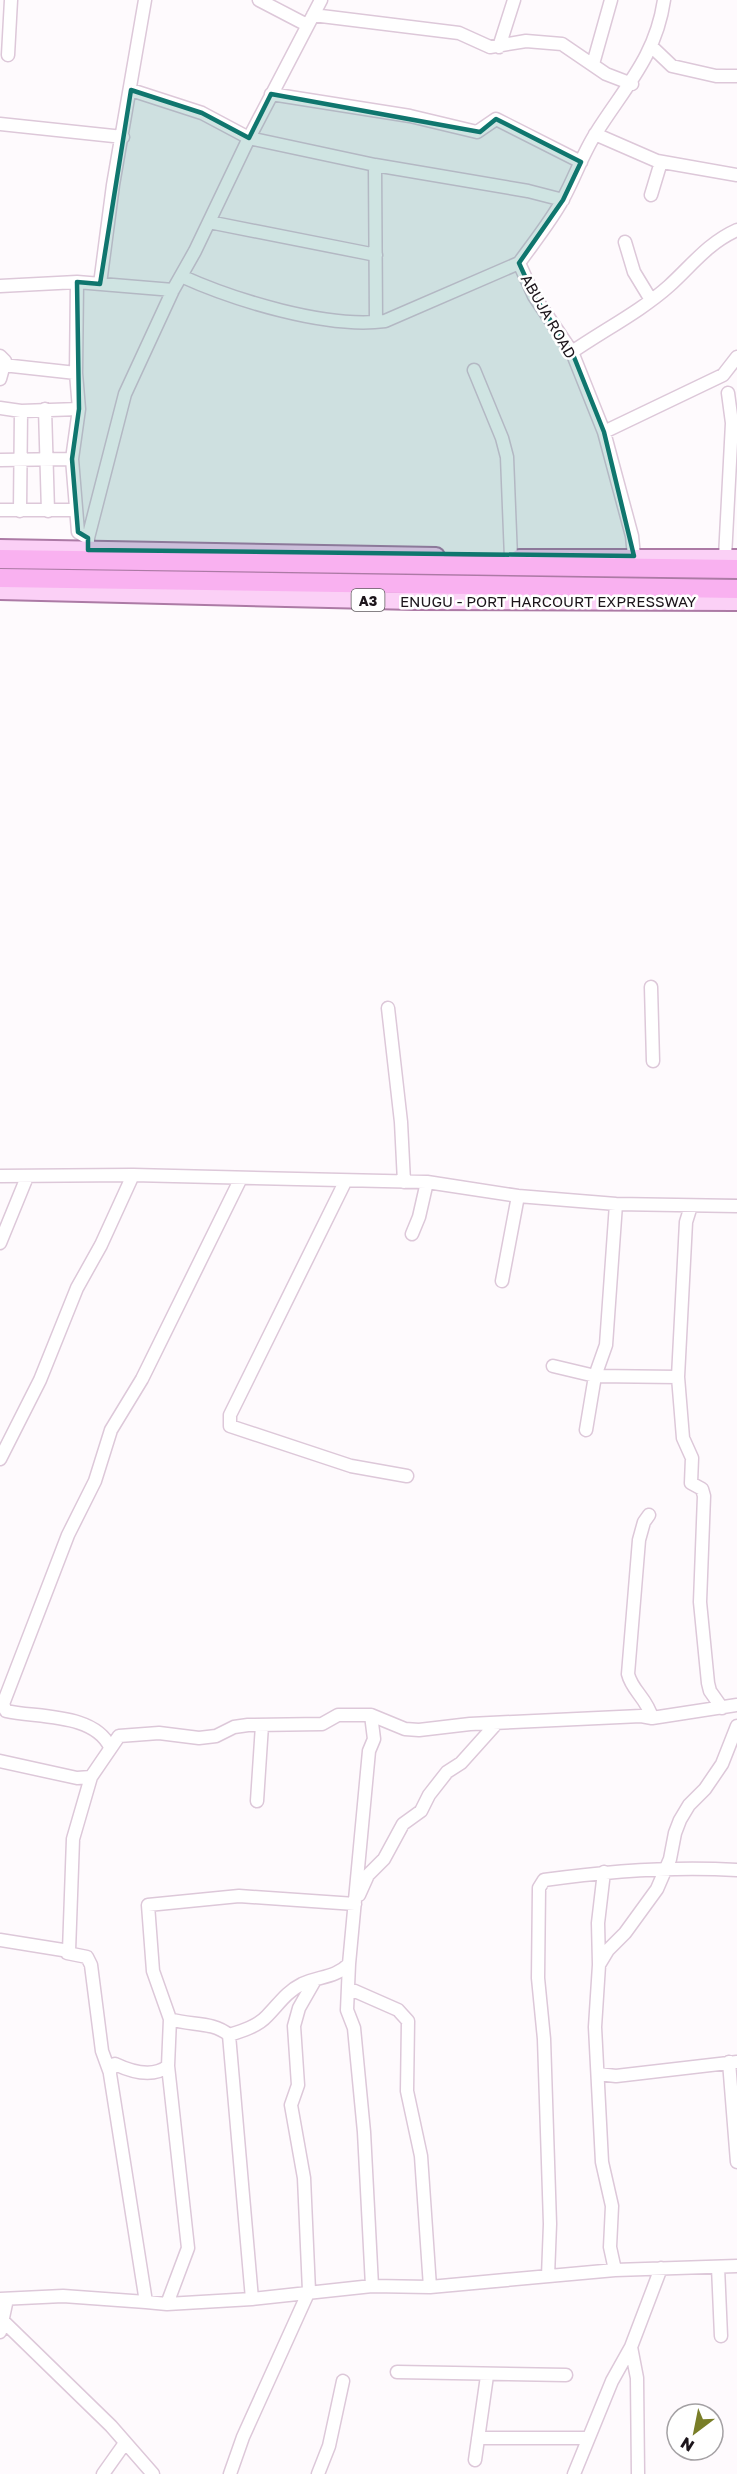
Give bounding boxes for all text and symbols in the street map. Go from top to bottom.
street label: ABUJA ROAD [518,271,580,361]
road number: A3 [352,589,385,611]
street label: ENUGU - PORT HARCOURT EXPRESSWAY [400,592,696,610]
north arrow [665,2402,725,2462]
text: N [677,2433,698,2456]

